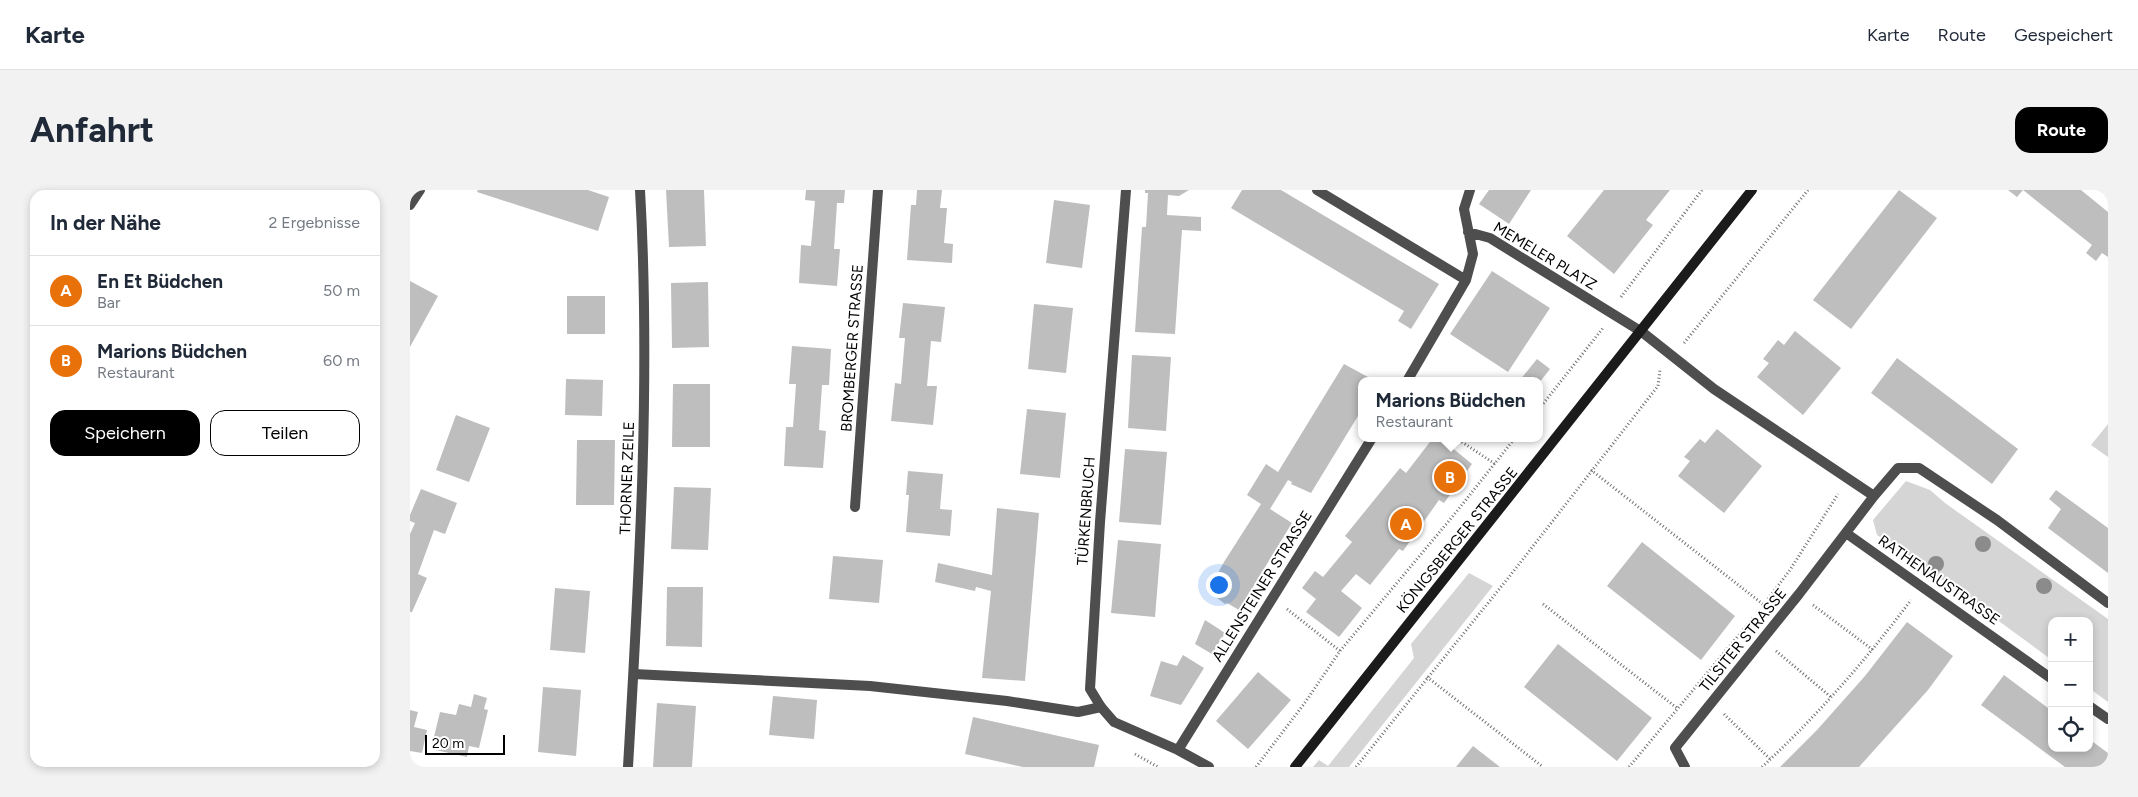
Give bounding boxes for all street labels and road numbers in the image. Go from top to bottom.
street label: MEMELER PLATZ [1490,218,1600,294]
street label: BROMBERGER STRASSE [837,264,867,432]
street label: THORNER ZEILE [616,421,638,535]
street label: TÜRKENBRUCH [1073,456,1099,566]
street label: KÖNIGSBERGER STRASSE [1393,464,1521,616]
street label: ALLENSTEINER STRASSE [1208,507,1316,665]
street label: RATHENAUSTRASSE [1875,531,2003,629]
street label: TILSITER STRASSE [1696,585,1790,695]

